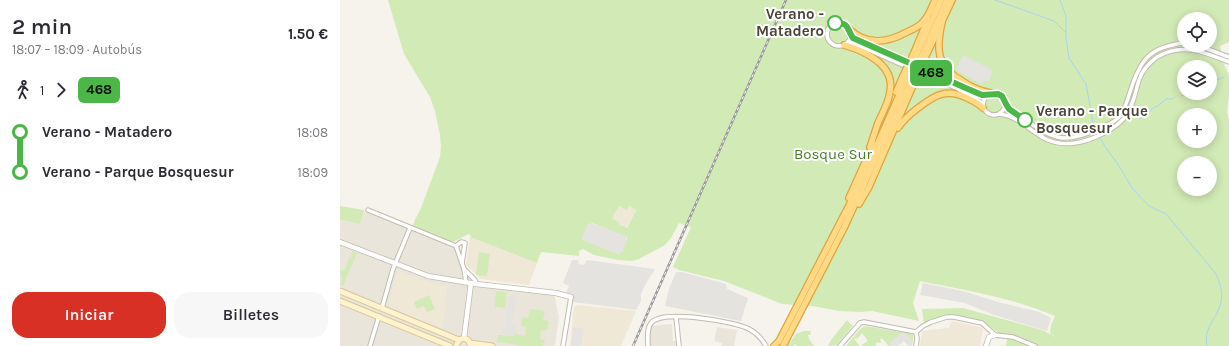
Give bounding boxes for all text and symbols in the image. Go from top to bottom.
place label: Verano - Matadero [756,5,824,40]
map controls [1177,12,1217,196]
button: locate [1177,12,1217,52]
text: 2 min [12,14,72,40]
marker: Verano - Matadero [827,15,843,31]
text: 1.50 € [288,25,328,43]
text: 18:07 – 18:09 · Autobús [12,42,142,57]
line badge: 468 [908,60,954,86]
button: layers [1177,60,1217,100]
text: 468 [918,64,944,81]
icon: walk [12,79,34,101]
icon: forward [50,79,72,101]
text: 468 [86,81,112,98]
text: 1 [40,83,44,98]
place label: Verano - Parque Bosquesur [1036,102,1148,137]
button: + [1177,108,1217,148]
marker: Verano - Parque Bosquesur [1017,112,1033,128]
text: Verano - Matadero [42,123,172,141]
text: 18:08 [297,125,328,140]
park label: Bosque Sur [794,145,873,163]
button: − [1177,156,1217,196]
text: Verano - Parque Bosquesur [42,163,234,181]
text: 18:09 [297,165,328,180]
button: Iniciar [12,292,166,338]
button: Billetes [174,292,328,338]

